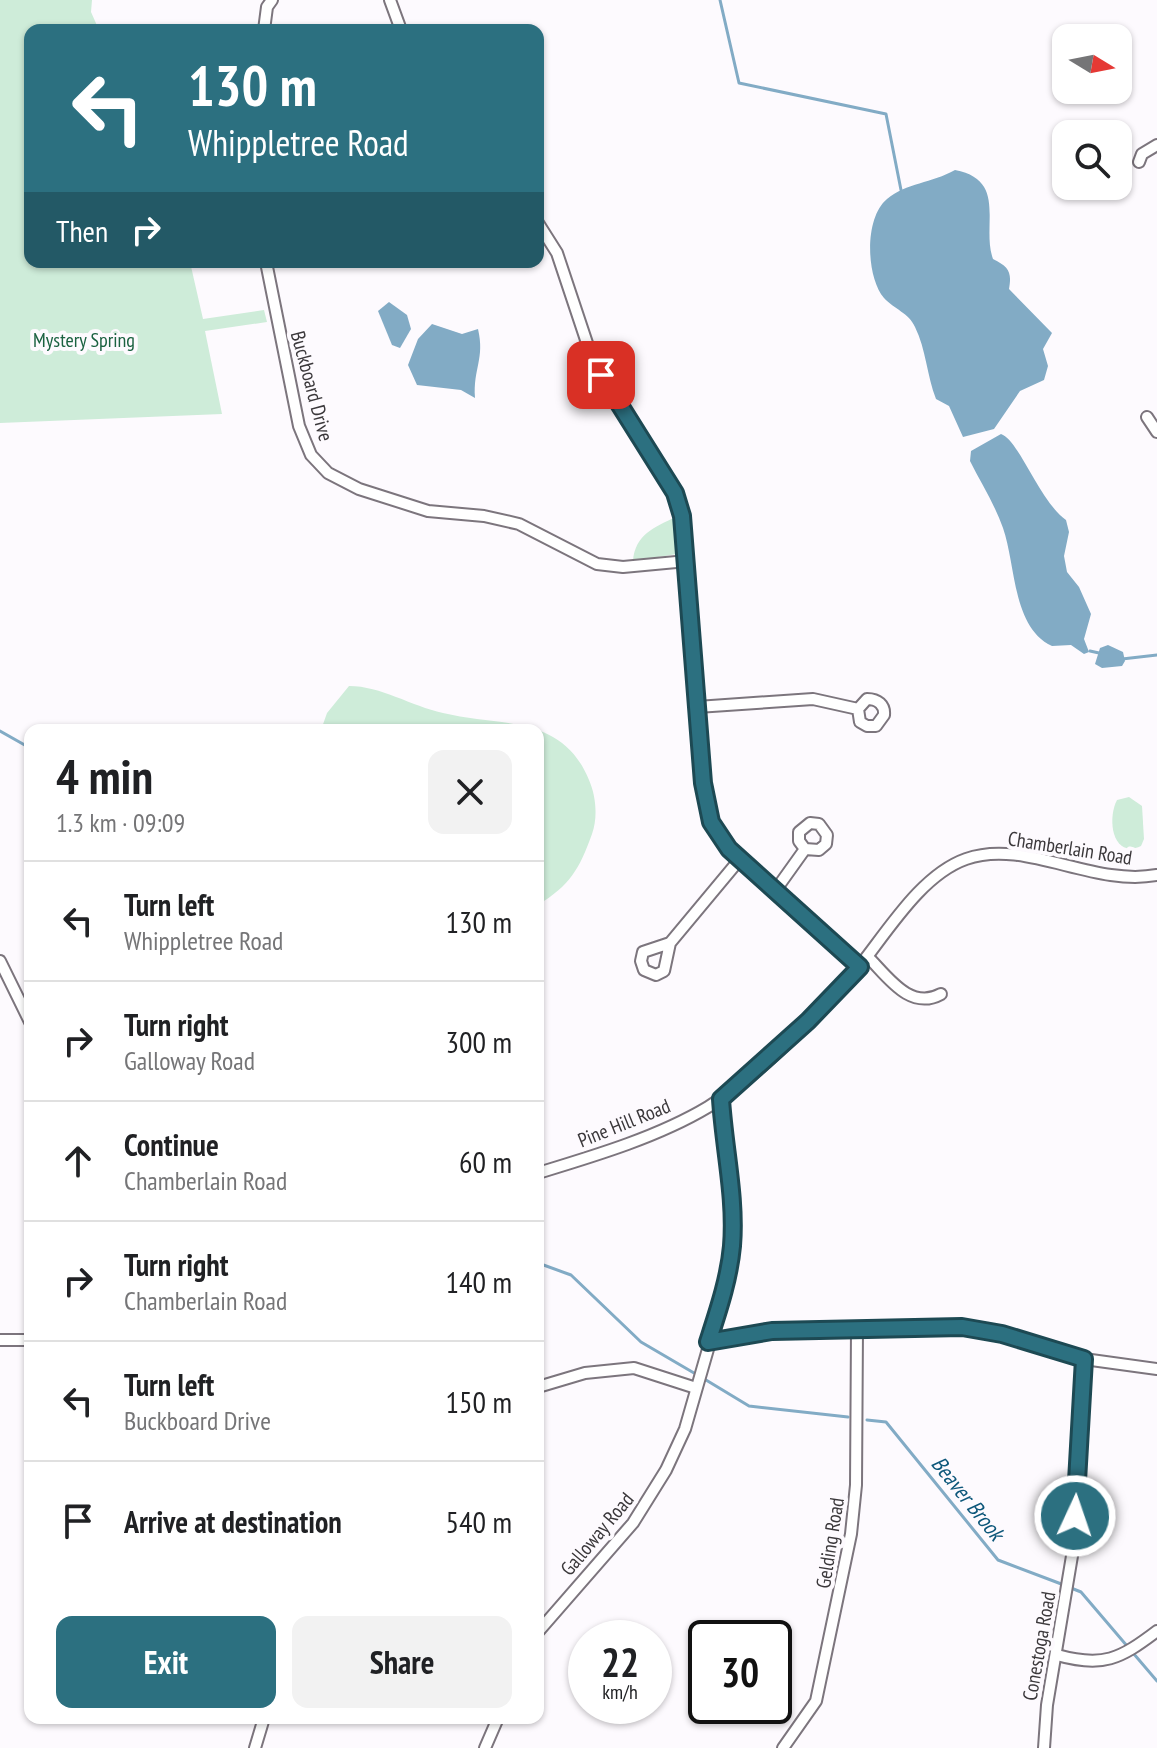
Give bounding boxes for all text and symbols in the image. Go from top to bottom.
north arrow [1052,24,1132,104]
map controls [1052,24,1132,200]
text: 130 m [188,49,317,121]
icon: left [56,56,160,160]
text: Whippletree Road [188,119,409,166]
button: search [1052,120,1132,200]
icon: right [124,208,168,252]
text: Then [56,211,108,250]
park label: Mystery Spring [33,327,135,353]
street label: Buckboard Drive [285,328,339,444]
pin [567,341,635,409]
icon: arrive [579,353,623,397]
text: 4 min [56,745,153,807]
button: close [428,750,512,834]
text: 1.3 km · 09:09 [56,806,185,839]
street label: Chamberlain Road [1006,825,1134,871]
text: Turn left [124,885,214,924]
icon: left [56,899,100,943]
text: 130 m [446,902,512,941]
text: Whippletree Road [124,924,283,957]
text: Turn right [124,1005,228,1044]
icon: right [56,1019,100,1063]
text: 300 m [446,1022,512,1061]
text: Galloway Road [124,1044,255,1077]
street label: Pine Hill Road [574,1093,674,1153]
text: Continue [124,1125,219,1164]
icon: ahead [56,1139,100,1183]
text: 60 m [459,1142,512,1181]
text: Chamberlain Road [124,1164,287,1197]
text: Turn right [124,1245,228,1284]
icon: right [56,1259,100,1303]
text: 140 m [446,1262,512,1301]
text: Chamberlain Road [124,1284,287,1317]
text: Turn left [124,1365,214,1404]
icon: left [56,1379,100,1423]
text: 150 m [446,1382,512,1421]
text: Buckboard Drive [124,1404,271,1437]
water label: Beaver Brook [925,1450,1012,1548]
position arrow [1033,1474,1117,1558]
street label: Galloway Road [555,1487,639,1581]
street label: Gelding Road [810,1496,850,1590]
icon: arrive [56,1499,100,1543]
text: Arrive at destination [124,1502,342,1541]
text: 540 m [446,1502,512,1541]
street label: Conestoga Road [1017,1590,1061,1702]
button: Exit [56,1616,276,1708]
button: Share [292,1616,512,1708]
speed limit sign: 30 [688,1620,792,1724]
text: 22 [601,1636,639,1688]
text: km/h [602,1679,638,1705]

